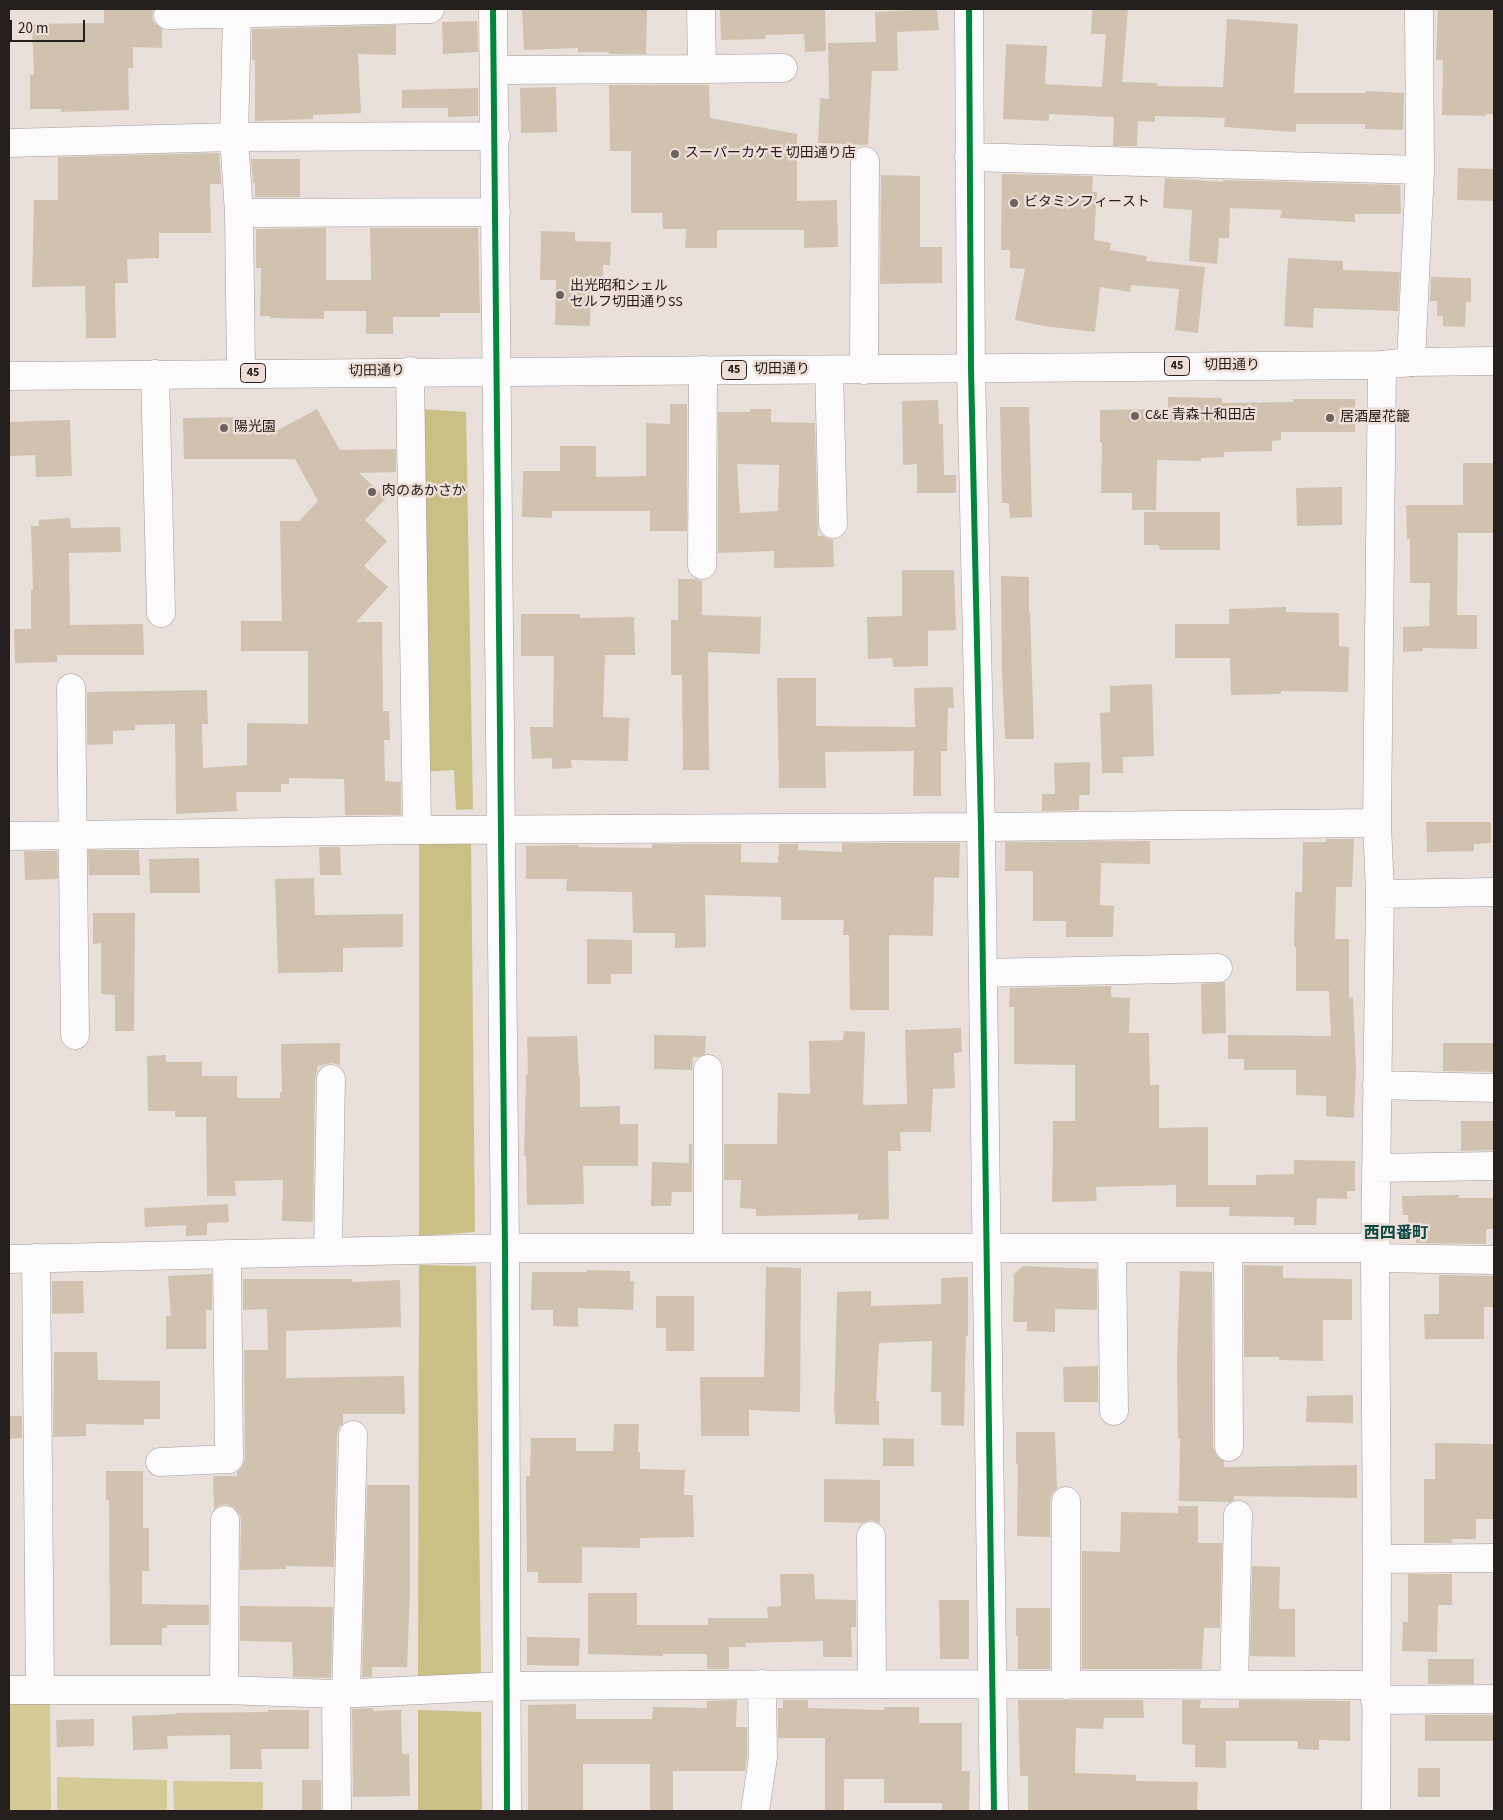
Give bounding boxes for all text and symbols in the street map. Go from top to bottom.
scale bar [12,10,88,42]
text: 20 m [18,18,48,39]
place label: スーパーカケモ 切田通り店 [685,146,856,162]
marker: スーパーカケモ 切田通り店 [669,148,681,160]
place label: ビタミンフィースト [1024,195,1150,211]
marker: ビタミンフィースト [1008,197,1020,209]
place label: 出光昭和シェル セルフ切田通りSS [570,279,683,312]
marker: 出光昭和シェル セルフ切田通りSS [554,289,566,301]
road number: 45 [1164,356,1190,376]
street label: 切田通り [1204,358,1260,374]
road number: 45 [722,360,746,380]
street label: 切田通り [754,362,810,378]
road number: 45 [240,363,266,382]
street label: 切田通り [349,363,405,381]
place label: C&E 青森十和田店 [1145,408,1256,424]
marker: C&E 青森十和田店 [1129,410,1141,422]
place label: 居酒屋花籠 [1340,410,1410,426]
marker: 居酒屋花籠 [1324,412,1336,424]
place label: 陽光園 [234,420,276,436]
marker: 陽光園 [218,422,230,434]
place label: 肉のあかさか [382,484,466,500]
marker: 肉のあかさか [366,486,378,498]
district label: 西四番町 [1364,1224,1428,1244]

